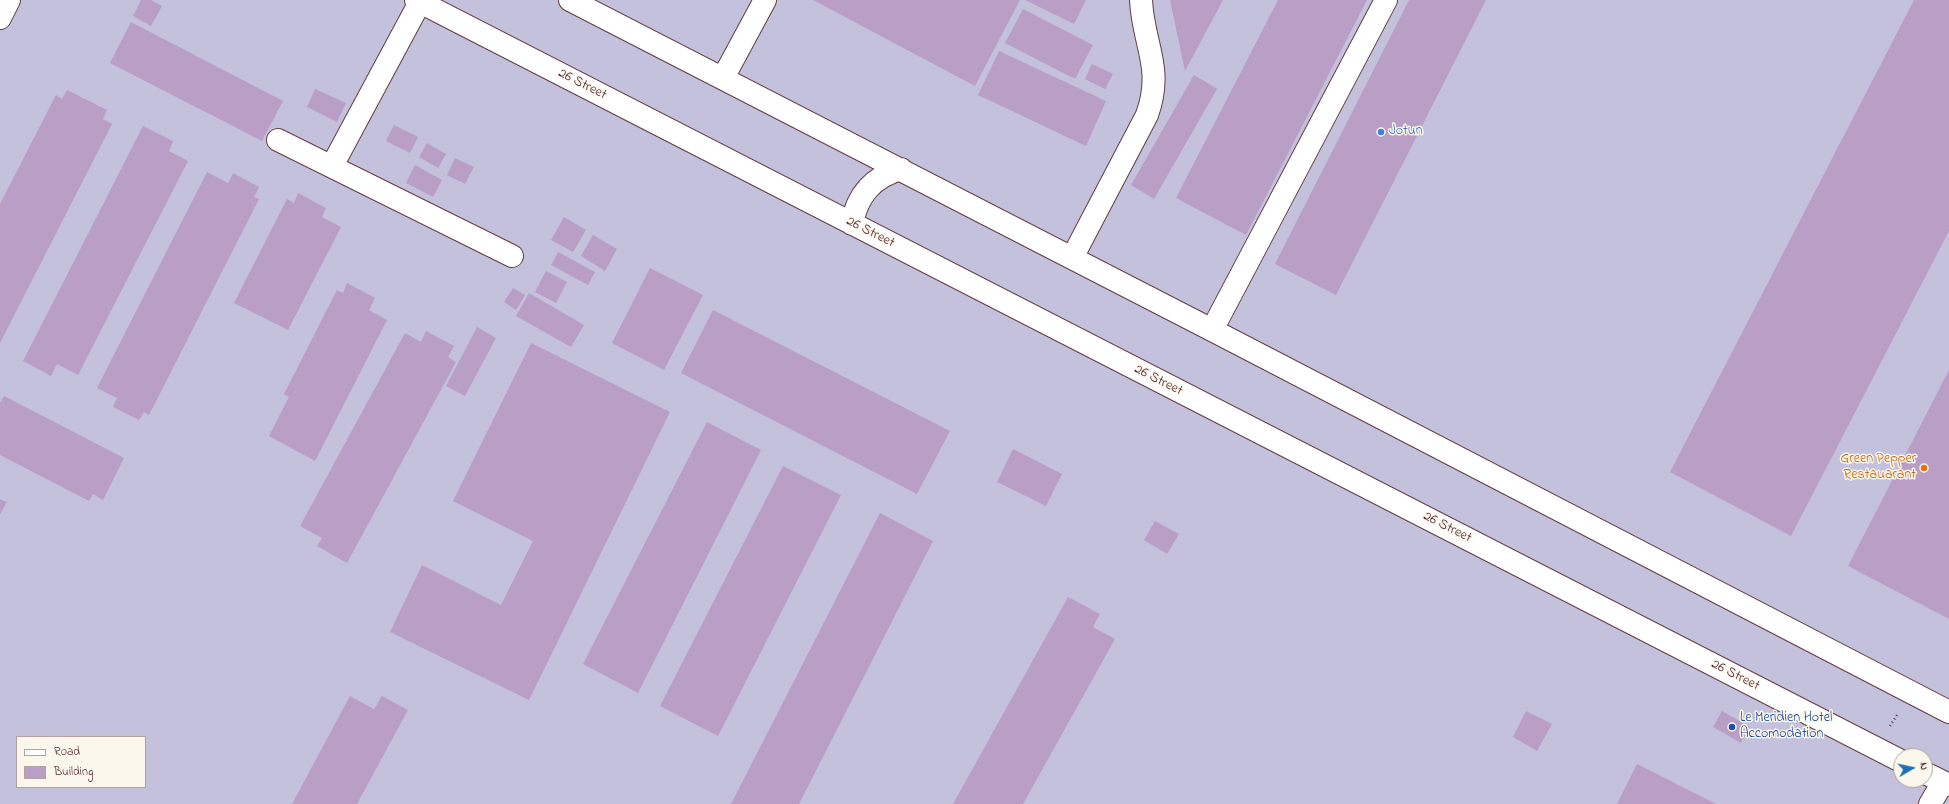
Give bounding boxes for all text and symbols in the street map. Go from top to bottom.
street label: 26 Street [555,66,609,104]
place label: Jotun [1389,124,1423,140]
marker: Jotun [1376,127,1386,137]
street label: 26 Street [843,214,897,252]
street label: 26 Street [1131,362,1185,400]
place label: Green Pepper Restauarant [1841,452,1916,484]
marker: Green Pepper Restauarant [1919,463,1929,473]
street label: 26 Street [1420,509,1474,547]
street label: 26 Street [1708,657,1762,695]
place label: Le Meridien Hotel Accomodation [1740,711,1832,744]
marker: Le Meridien Hotel Accomodation [1727,722,1737,732]
legend [16,736,146,788]
text: Road [54,743,80,761]
north arrow [1893,748,1933,788]
text: N [1915,761,1932,771]
text: Building [54,763,93,781]

